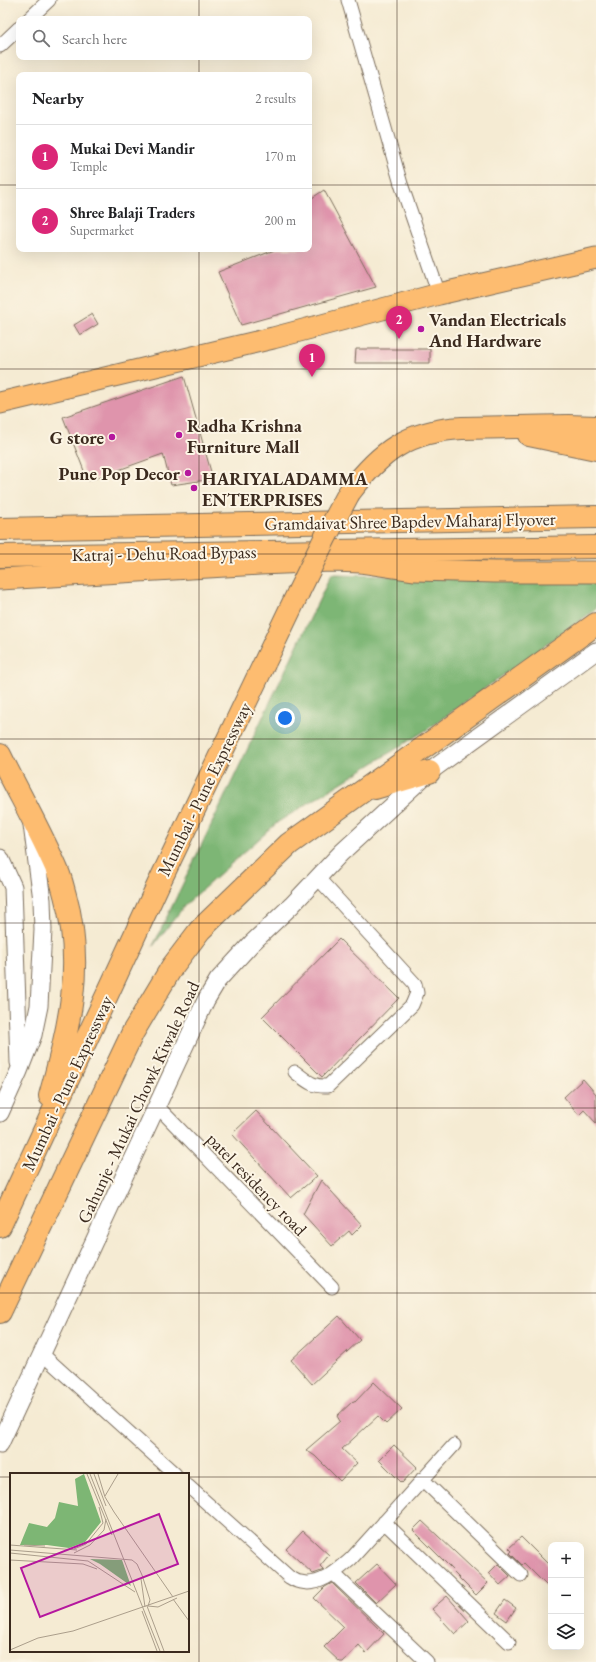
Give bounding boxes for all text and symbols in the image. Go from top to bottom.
search box [16,16,312,60]
icon: search [30,27,52,49]
text: Search here [62,29,127,48]
text: Nearby [32,87,84,109]
text: 2 results [255,90,296,107]
text: Mukai Devi Mandir [70,139,195,158]
text: 1 [42,148,48,165]
text: 170 m [265,148,296,165]
text: Temple [70,158,107,175]
text: Shree Balaji Traders [70,203,195,222]
text: 2 [42,212,48,229]
text: 200 m [265,212,296,229]
text: Supermarket [70,222,134,239]
pin: 2 [386,306,412,339]
place label: Vandan Electricals And Hardware [428,308,566,352]
marker: Vandan Electricals And Hardware [416,324,426,334]
pin: 1 [299,344,325,377]
place label: Radha Krishna Furniture Mall [187,414,302,458]
place label: G store [50,426,104,449]
marker: Radha Krishna Furniture Mall [174,430,184,440]
marker: G store [107,432,117,442]
place label: Pune Pop Decor [58,462,181,485]
place label: HARIYALADAMMA ENTERPRISES [202,467,369,511]
marker: Pune Pop Decor [183,468,193,478]
marker: HARIYALADAMMA ENTERPRISES [189,483,199,493]
street label: Gramdaivat Shree Bapdev Maharaj Flyover [264,507,556,535]
street label: Katraj - Dehu Road Bypass [71,540,257,566]
street label: Mumbai - Pune Expressway [152,698,256,880]
your location [275,708,295,728]
street label: Gahunje - Mukai Chowk Kiwale Road [72,976,205,1227]
street label: Mumbai - Pune Expressway [16,992,118,1174]
street label: patel residency road [202,1127,313,1241]
inset map [10,1473,189,1652]
map controls [548,1542,584,1650]
button: + [548,1542,584,1578]
button: − [548,1578,584,1614]
button: layers [548,1614,584,1650]

